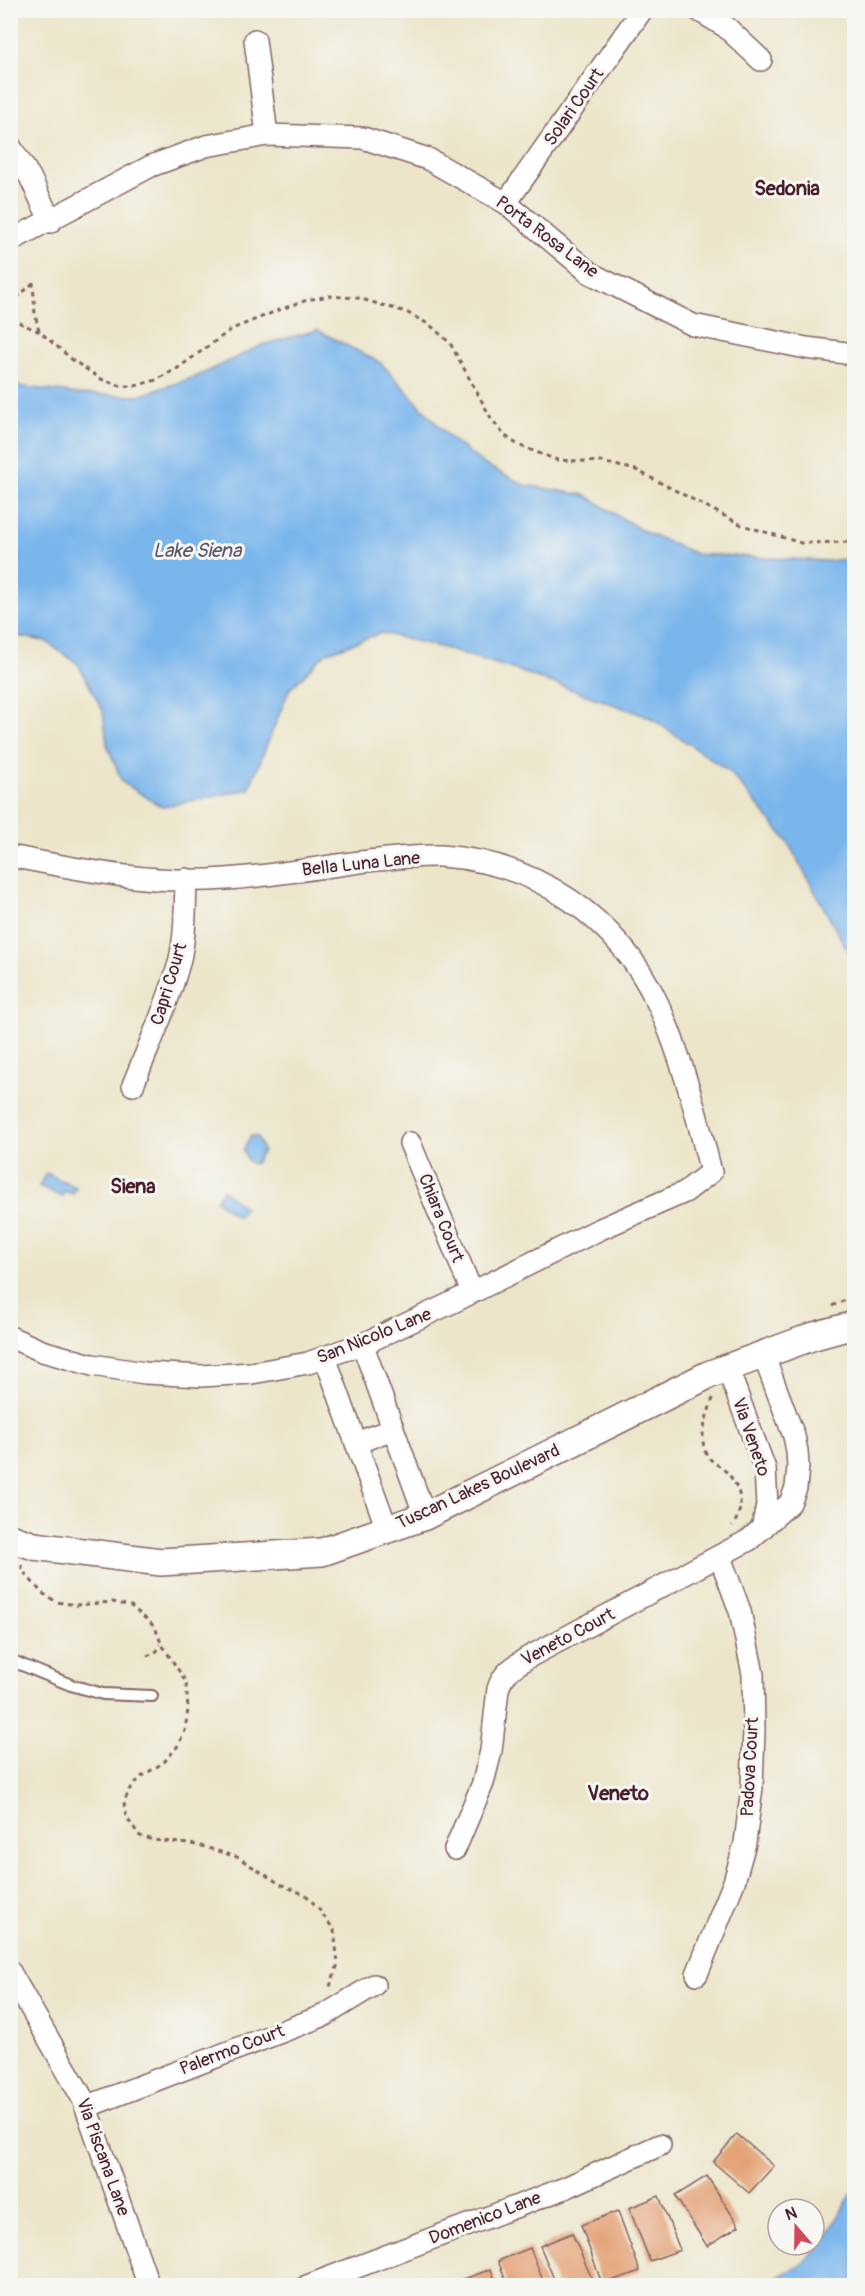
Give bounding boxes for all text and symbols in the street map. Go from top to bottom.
street label: Solari Court [539,63,610,150]
district label: Sedonia [754,176,820,201]
street label: Porta Rosa Lane [491,191,603,283]
water label: Lake Siena [153,538,243,563]
street label: Bella Luna Lane [301,846,421,882]
street label: Capri Court [146,939,193,1028]
street label: Chiara Court [413,1170,469,1266]
district label: Siena [110,1174,156,1199]
street label: San Nicolo Lane [313,1303,435,1369]
street label: Via Veneto [727,1395,775,1480]
street label: Tuscan Lakes Boulevard [393,1439,563,1535]
street label: Veneto Court [517,1602,619,1671]
street label: Padova Court [736,1716,764,1817]
district label: Veneto [587,1781,649,1806]
street label: Palermo Court [176,2019,288,2080]
street label: Via Piscana Lane [71,2095,135,2219]
street label: Domenico Lane [426,2186,544,2250]
north arrow [766,2197,826,2257]
text: N [783,2203,800,2225]

